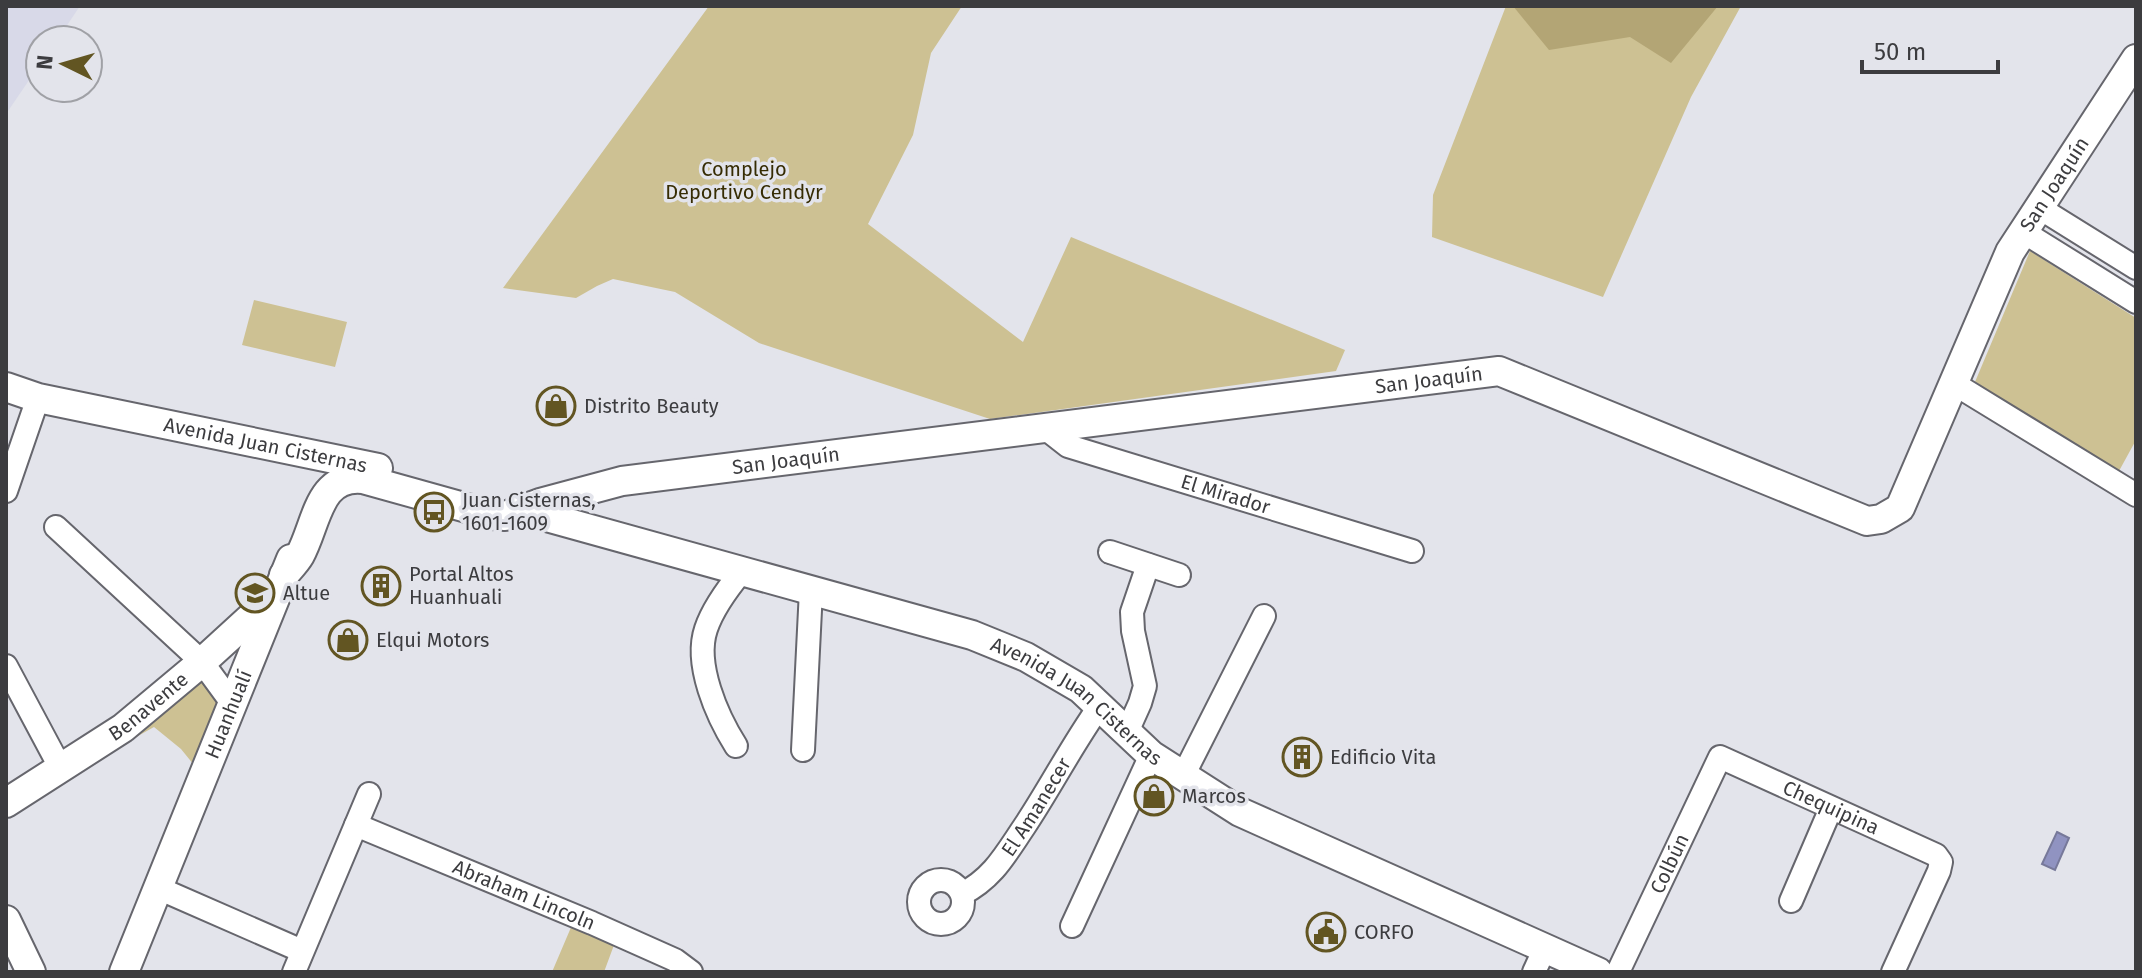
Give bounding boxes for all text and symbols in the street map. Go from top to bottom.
north arrow [24,24,104,104]
scale bar [1862,24,1998,74]
text: 50 m [1874,38,1926,66]
text: N [30,54,59,71]
street label: San Joaquín [2015,132,2094,236]
park label: Complejo Deportivo Cendyr [665,157,823,204]
street label: San Joaquín [1374,361,1484,398]
shop icon: Distrito Beauty [535,385,577,427]
place label: Distrito Beauty [584,394,719,418]
street label: Avenida Juan Cisternas [162,412,369,477]
street label: San Joaquín [731,442,841,479]
street label: El Mirador [1178,469,1273,519]
place label: Juan Cisternas, 1601-1609 [462,488,596,535]
bus stop icon: Juan Cisternas, 1601-1609 [413,491,455,533]
place label: Portal Altos Huanhuali [409,562,514,609]
building icon: Portal Altos Huanhuali [360,565,402,607]
school or university icon: Altue [234,572,276,614]
place label: Altue [283,581,330,605]
shop icon: Elqui Motors [327,619,369,661]
place label: Elqui Motors [376,628,489,652]
street label: Avenida Juan Cisternas [987,632,1166,771]
street label: Huanhualí [200,666,257,762]
street label: Benavente [104,667,193,746]
building icon: Edificio Vita [1281,736,1323,778]
place label: Edificio Vita [1330,745,1436,769]
street label: El Amanecer [996,753,1076,861]
shop icon: Marcos [1133,775,1175,817]
street label: Chequipina [1779,775,1883,840]
place label: Marcos [1182,784,1246,808]
street label: Colbún [1645,830,1694,897]
street label: Abraham Lincoln [449,855,599,935]
public building icon: CORFO [1305,911,1347,953]
place label: CORFO [1354,920,1414,944]

